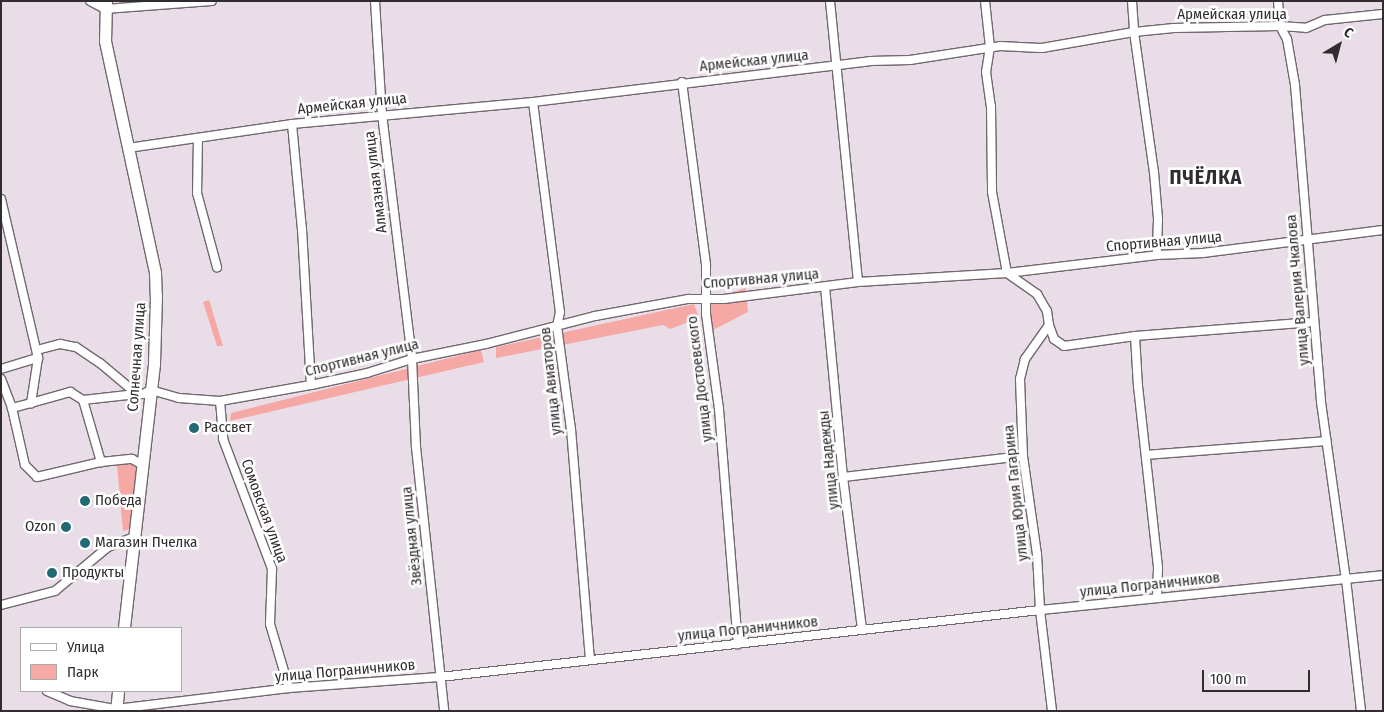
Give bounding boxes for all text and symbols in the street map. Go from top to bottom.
street label: Армейская улица [1177,6,1287,24]
north arrow [1314,20,1364,70]
text: С [1340,24,1356,42]
street label: Армейская улица [699,46,809,76]
street label: Армейская улица [297,89,407,119]
street label: Алмазная улица [361,130,391,234]
district label: ПЧЁЛКА [1169,165,1243,189]
street label: улица Валерия Чкалова [1282,214,1314,366]
street label: Спортивная улица [1105,228,1223,256]
street label: Спортивная улица [702,265,820,293]
street label: Солнечная улица [124,302,150,412]
street label: улица Достоевского [683,315,717,443]
street label: улица Авиаторов [536,326,566,436]
street label: Спортивная улица [303,335,421,381]
street label: улица Надежды [815,410,843,510]
place label: Рассвет [204,419,252,437]
marker: Рассвет [188,422,200,434]
street label: улица Юрия Гагарина [1000,424,1032,562]
street label: Сомовская улица [237,457,291,565]
street label: Звёздная улица [398,486,426,586]
place label: Победа [95,492,142,510]
marker: Победа [79,495,91,507]
place label: Ozon [25,518,56,536]
marker: Ozon [60,521,72,533]
place label: Магазин Пчелка [95,534,197,552]
marker: Магазин Пчелка [79,537,91,549]
place label: Продукты [62,564,124,582]
marker: Продукты [46,567,58,579]
street label: улица Пограничников [1079,569,1221,601]
street label: улица Пограничников [677,613,819,645]
legend [20,627,182,692]
text: Улица [67,638,105,656]
street label: улица Пограничников [274,656,416,686]
scale bar [1204,660,1312,692]
text: Парк [67,663,98,681]
text: 100 m [1210,670,1247,688]

